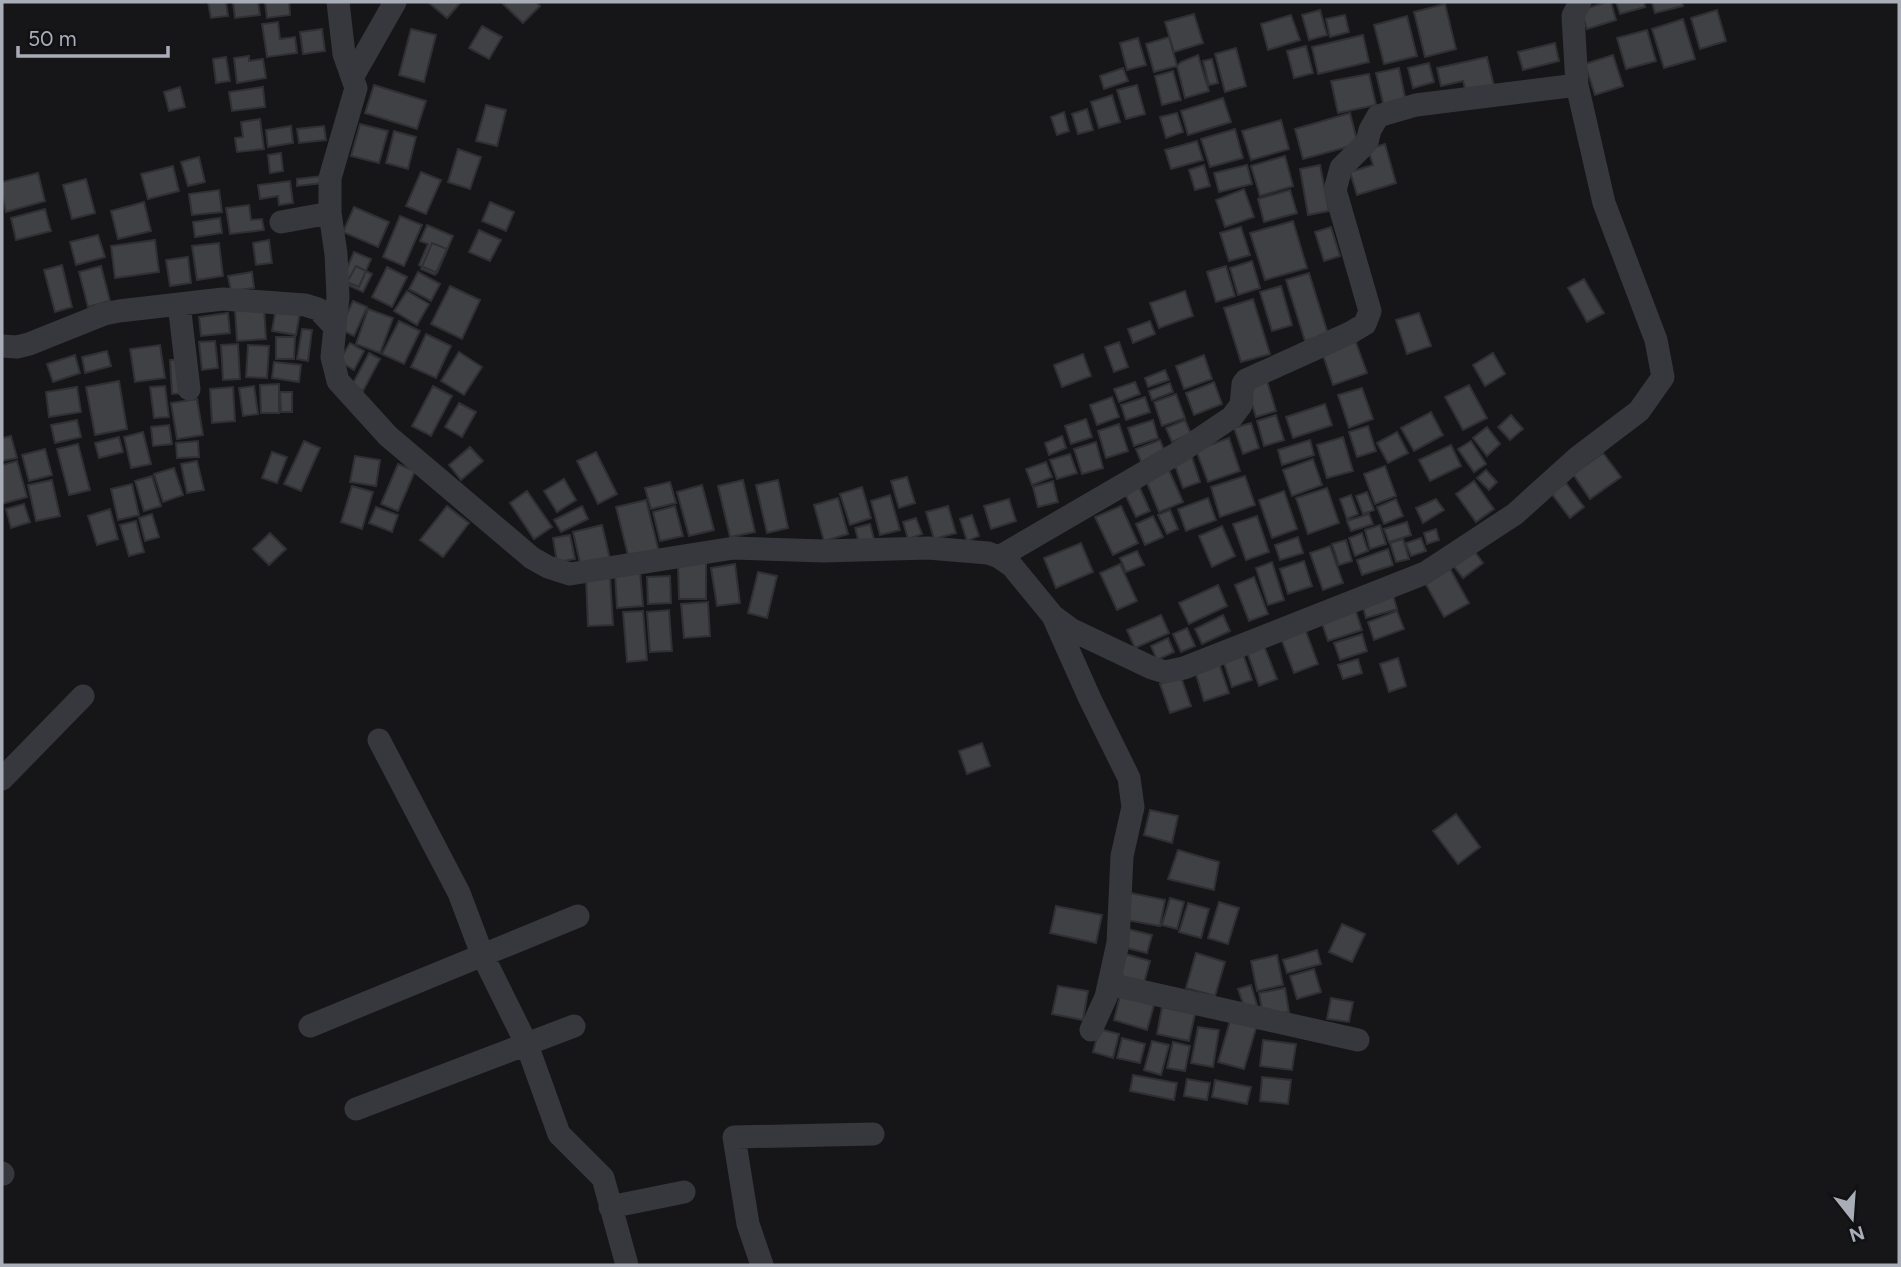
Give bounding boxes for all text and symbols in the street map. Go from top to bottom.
scale bar [18,14,168,58]
text: 50 m [28,26,77,51]
north arrow [1817,1183,1887,1253]
text: N [1846,1221,1867,1247]

